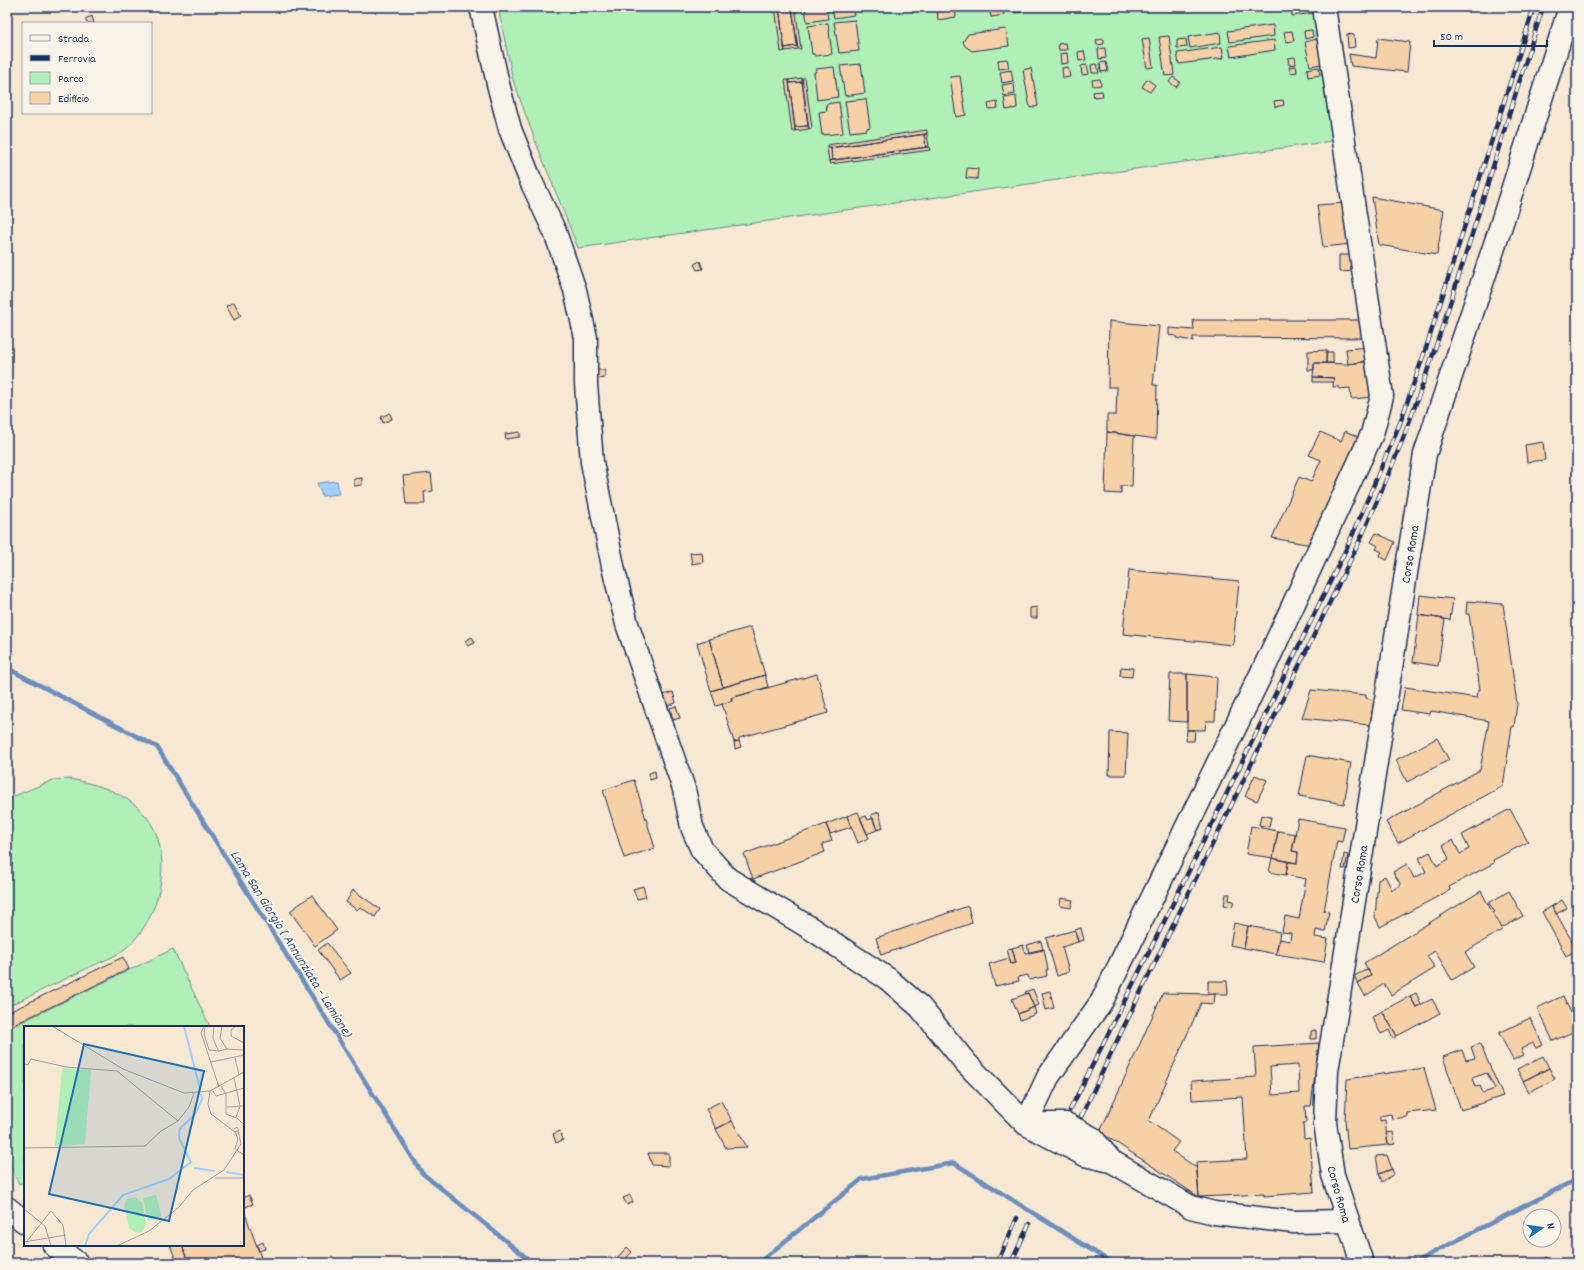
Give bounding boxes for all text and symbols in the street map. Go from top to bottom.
legend [22,22,152,114]
scale bar [1434,22,1547,48]
text: 50 m [1440,29,1463,46]
text: Strada [58,31,89,48]
text: Ferrovia [58,51,96,68]
text: Parco [58,71,84,88]
text: Edificio [58,91,89,108]
street label: Corso Roma [1398,523,1426,585]
street label: Corso Roma [1347,843,1375,905]
water label: Lama San Giorgio ( Annunziata - Lamione) [224,847,357,1043]
inset map [24,1026,244,1246]
street label: Corso Roma [1320,1164,1355,1226]
north arrow [1522,1208,1562,1248]
text: N [1541,1222,1558,1231]

